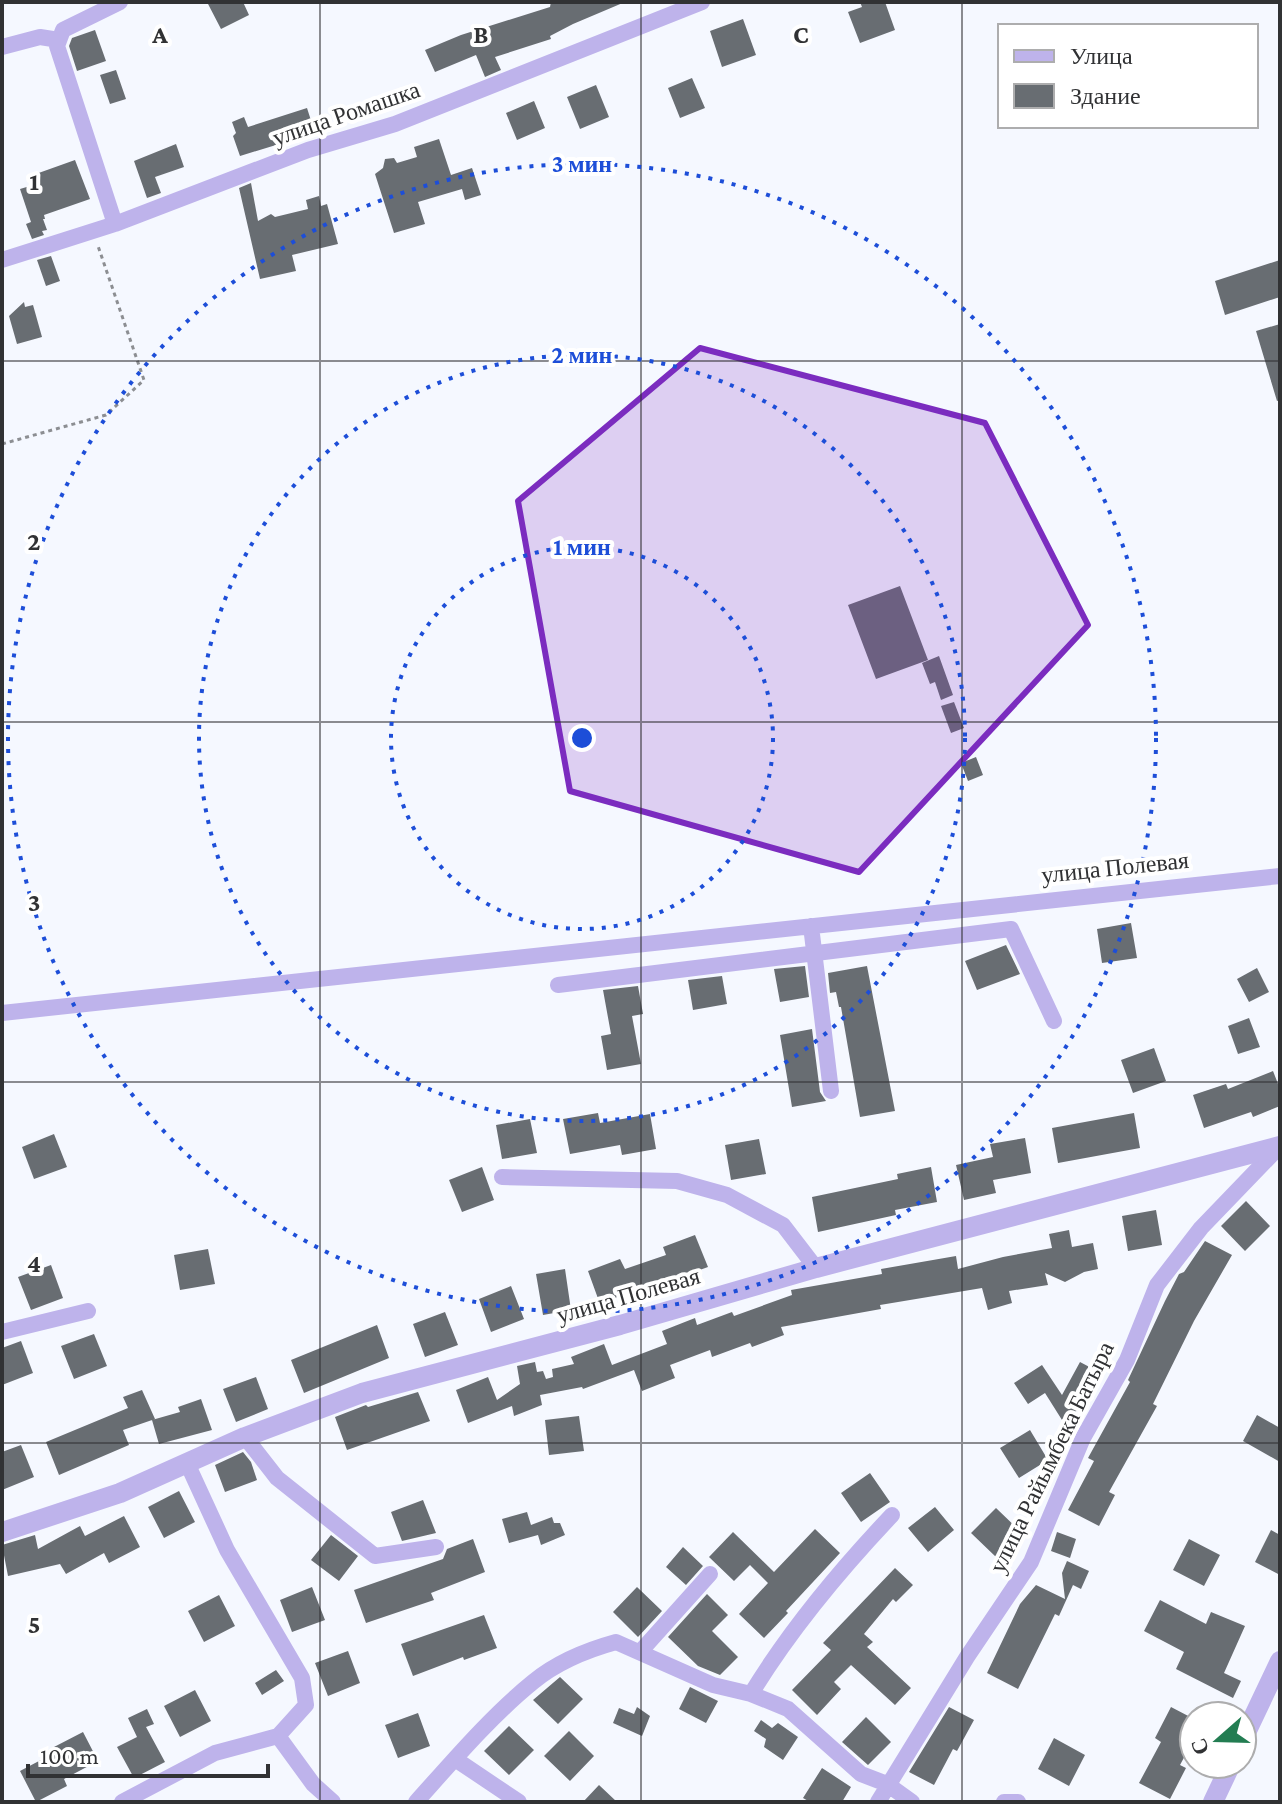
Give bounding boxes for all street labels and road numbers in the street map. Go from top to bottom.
street label: улица Ромашка [269,75,424,151]
street label: улица Полевая [1040,846,1190,888]
street label: улица Полевая [553,1262,703,1328]
street label: улица Райымбека Батыра [983,1337,1119,1577]

